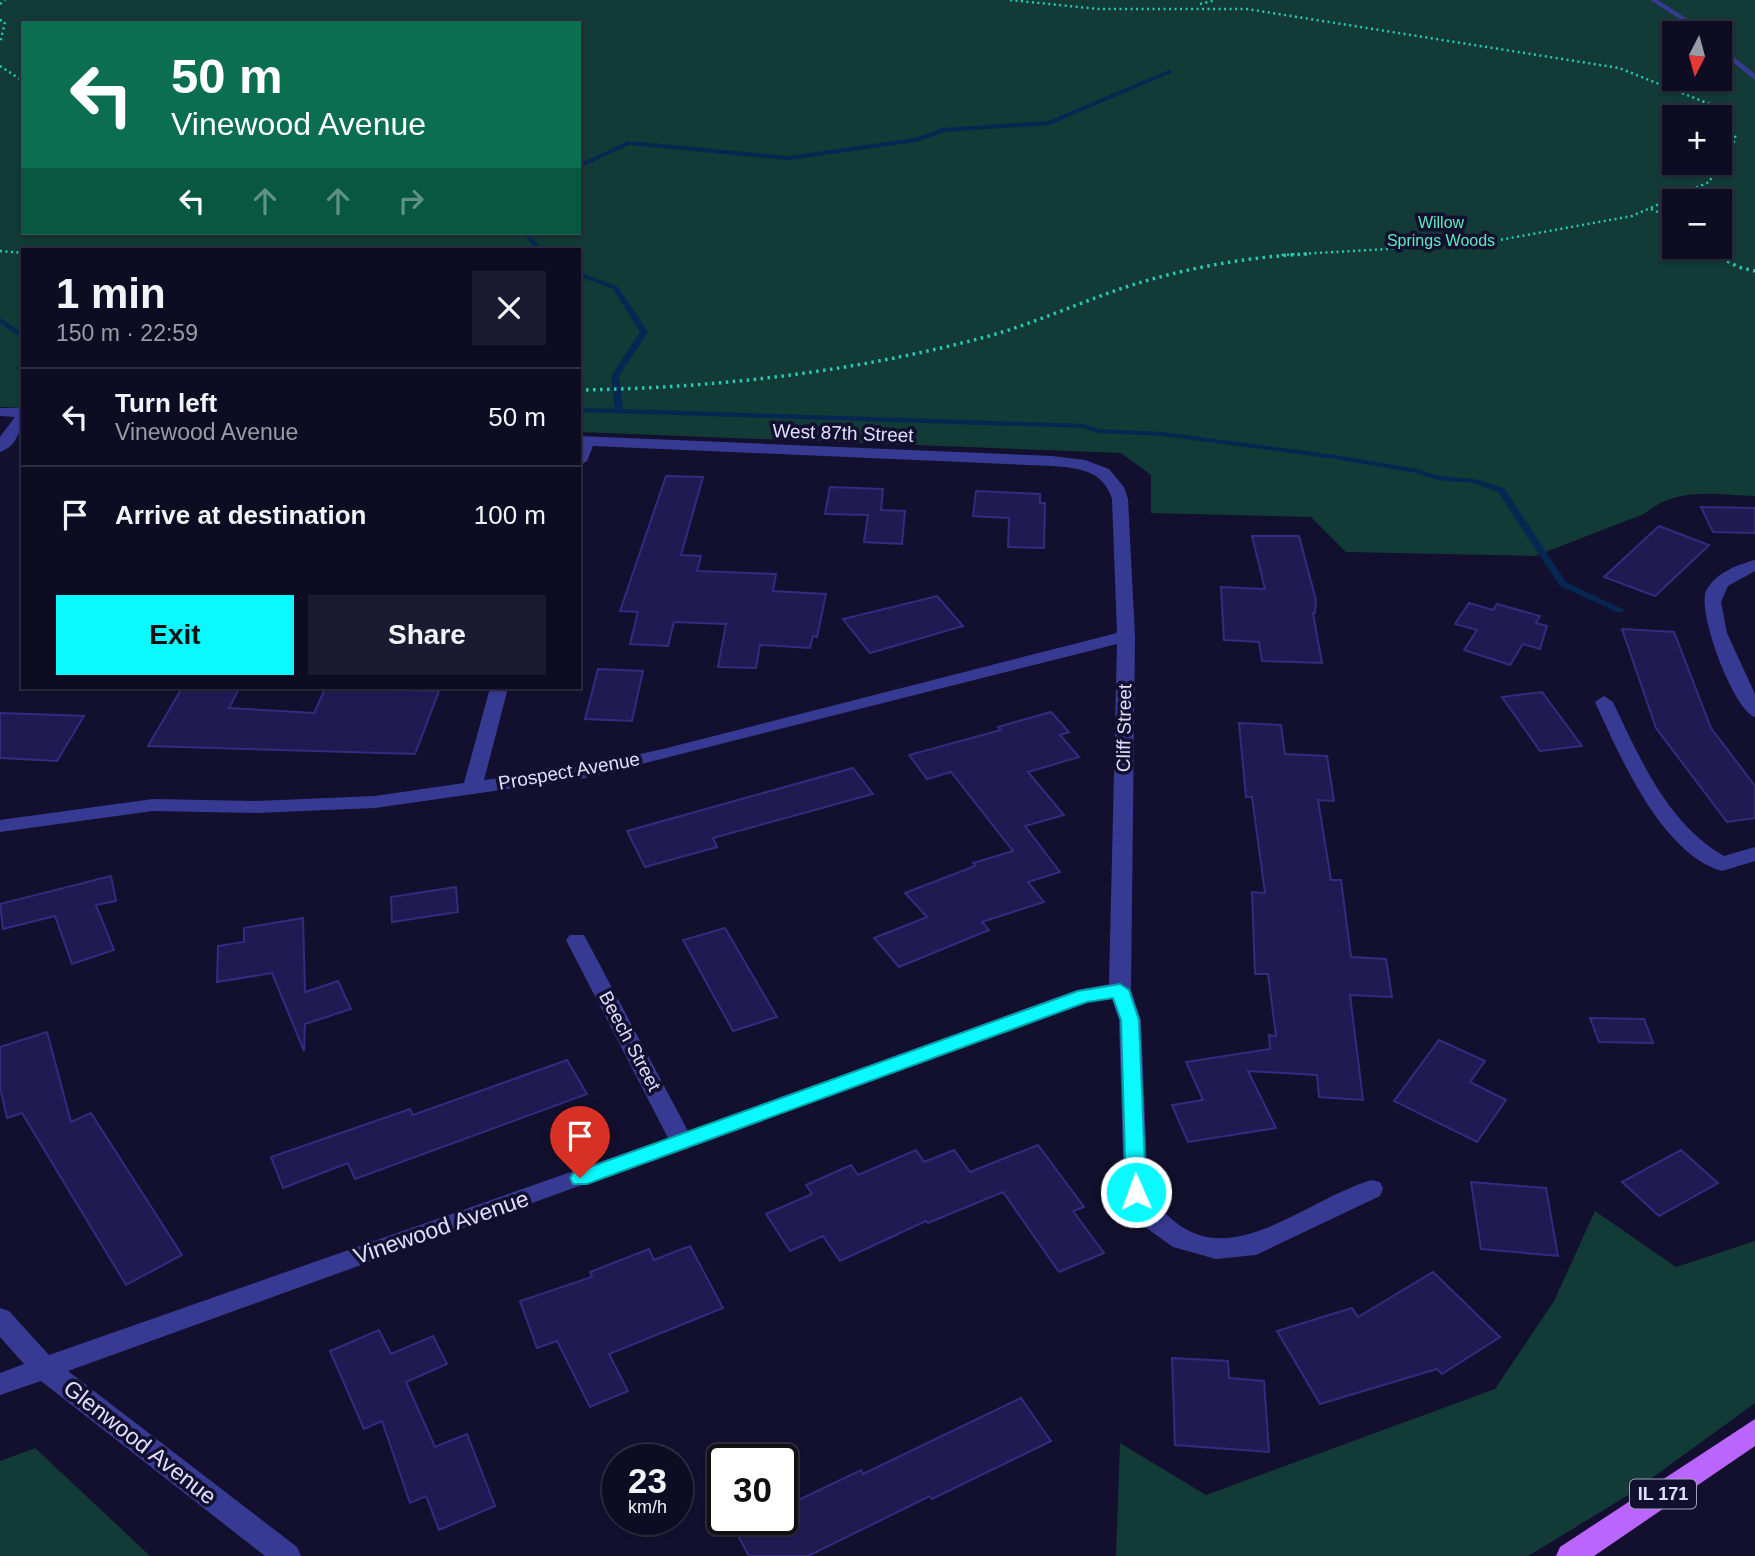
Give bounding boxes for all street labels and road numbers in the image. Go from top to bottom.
street label: West 87th Street [772,420,915,446]
street label: Cliff Street [1113,683,1135,772]
street label: Prospect Avenue [497,748,641,794]
street label: Beech Street [595,988,665,1095]
street label: Vinewood Avenue [350,1185,532,1269]
street label: Glenwood Avenue [59,1374,221,1510]
road number: IL 171 [1630,1479,1696,1508]

